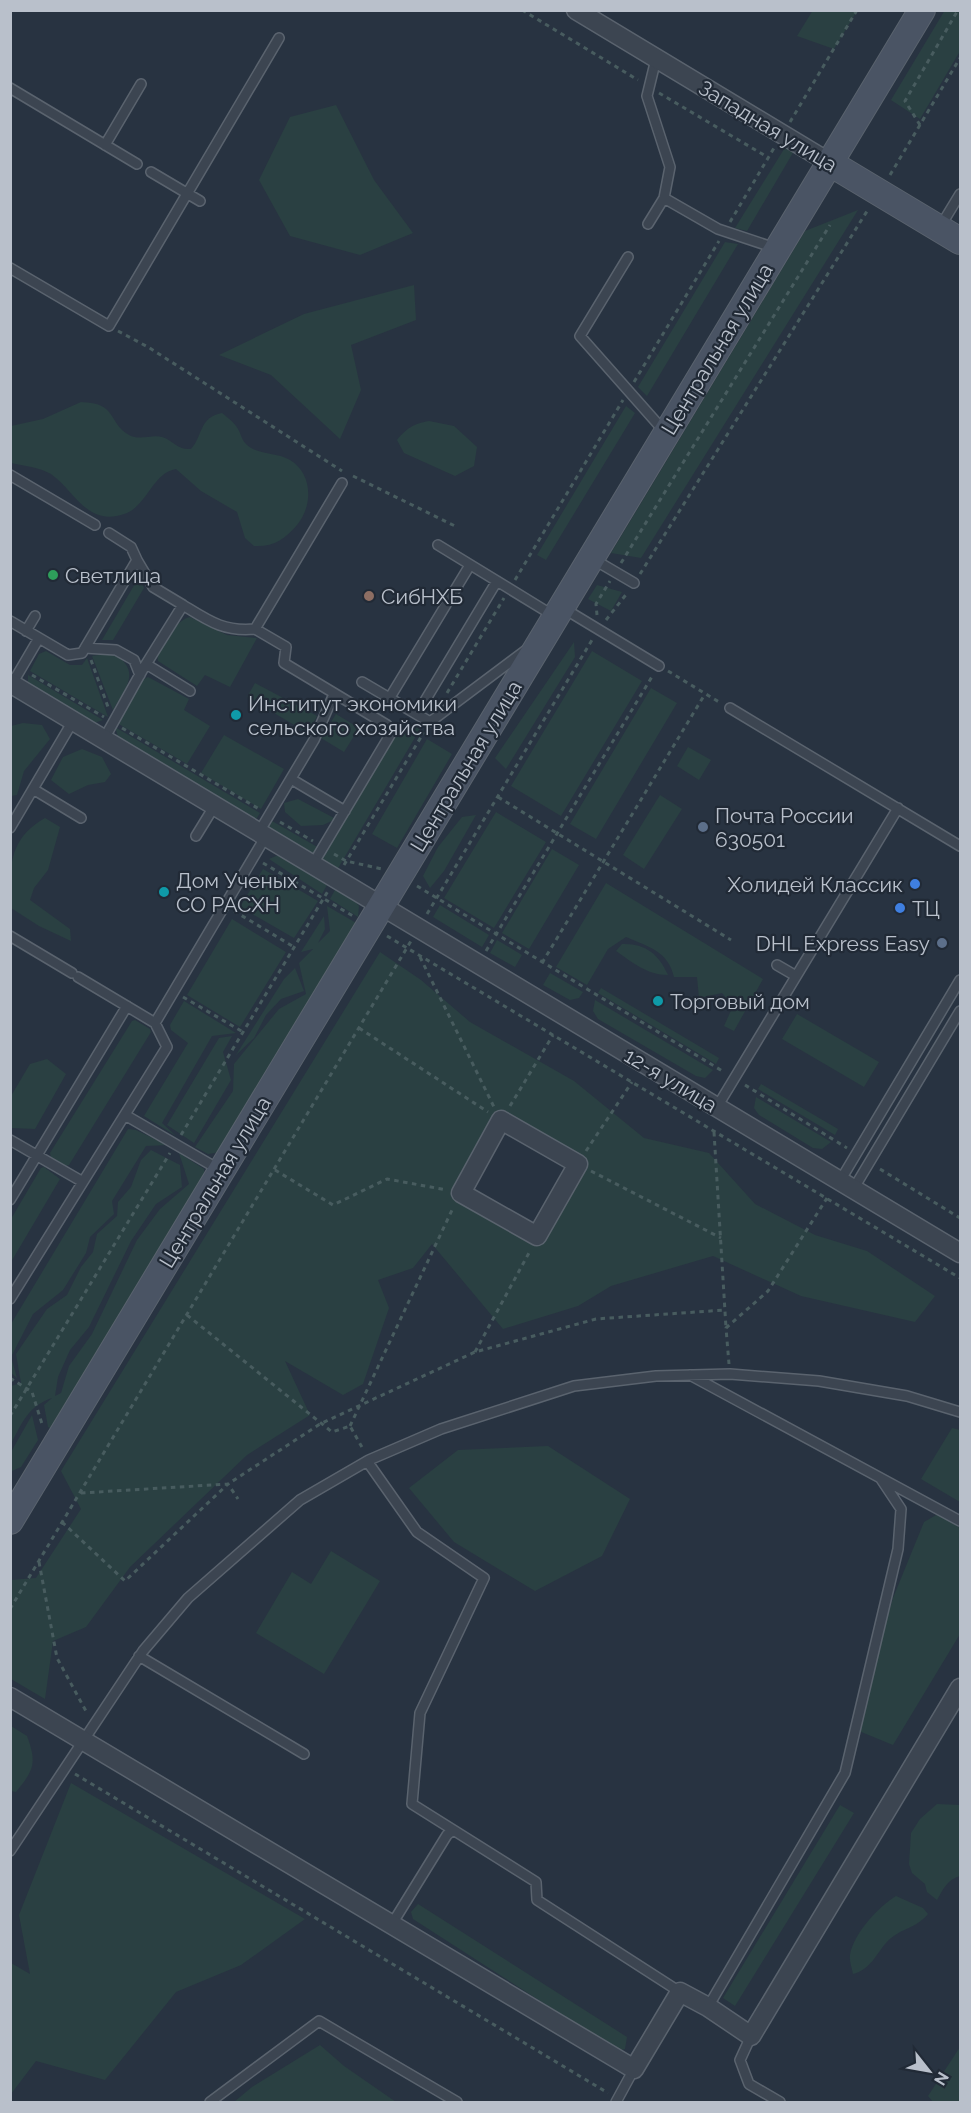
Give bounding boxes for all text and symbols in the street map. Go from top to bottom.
street label: Западная улица [694,75,842,177]
street label: Центральная улица [656,259,778,439]
place label: Светлица [65,563,161,588]
marker: Светлица [46,568,60,582]
place label: СибНХБ [381,584,463,609]
marker: СибНХБ [362,589,376,603]
street label: Центральная улица [405,676,527,856]
place label: Институт экономики сельского хозяйства [248,691,457,740]
marker: Институт экономики сельского хозяйства [229,708,243,722]
place label: Почта России 630501 [715,803,854,852]
marker: Почта России 630501 [696,820,710,834]
place label: Дом Ученых СО РАСХН [176,868,298,917]
place label: Холидей Классик [727,872,903,897]
marker: Холидей Классик [908,877,922,891]
marker: Дом Ученых СО РАСХН [157,885,171,899]
place label: ТЦ [912,896,940,921]
marker: ТЦ [893,901,907,915]
place label: DHL Express Easy [756,931,930,956]
marker: DHL Express Easy [935,936,949,950]
place label: Торговый дом [670,989,810,1014]
marker: Торговый дом [651,994,665,1008]
street label: 12-я улица [620,1043,722,1117]
street label: Центральная улица [154,1092,276,1272]
north arrow [899,2041,959,2101]
text: N [930,2068,953,2089]

